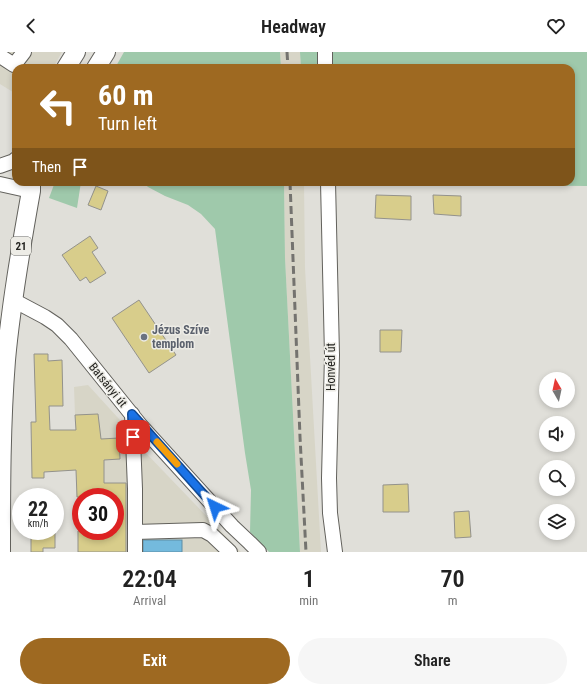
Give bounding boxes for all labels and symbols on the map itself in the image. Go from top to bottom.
road number: 21 [11,237,31,255]
place label: Jézus Szíve templom [152,323,210,351]
marker: Jézus Szíve templom [139,332,149,342]
street label: Honvéd út [324,343,338,391]
street label: Batsányi út [86,360,130,410]
north arrow [539,372,575,408]
pin [116,420,150,454]
position arrow [194,486,236,528]
speed limit sign: 30 [72,488,124,540]

